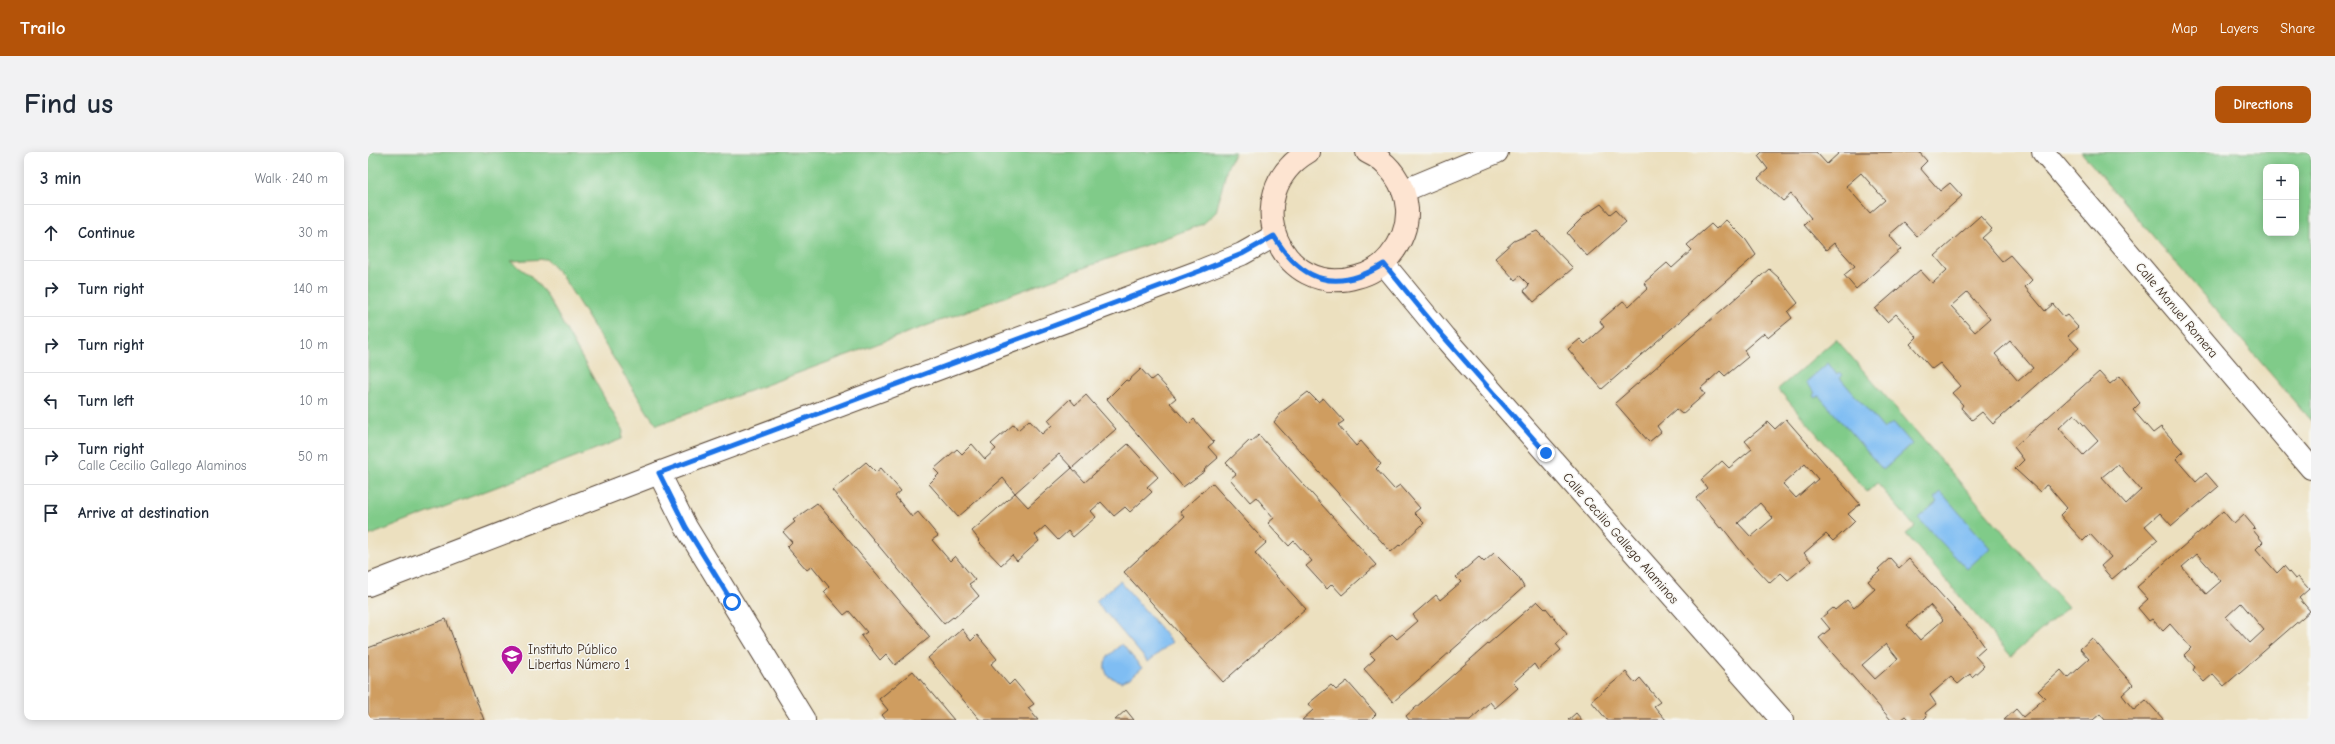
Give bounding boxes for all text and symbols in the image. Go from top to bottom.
text: Trailo [20,17,66,39]
text: Map [2171,20,2198,37]
text: Layers [2220,20,2258,37]
text: Share [2280,20,2315,37]
button: Directions [2215,86,2311,123]
text: Find us [24,88,113,120]
map controls [2263,164,2299,236]
button: + [2263,164,2299,200]
text: 3 min [40,169,81,188]
text: Walk · 240 m [255,171,328,186]
button: − [2263,200,2299,236]
icon: ahead [40,222,62,244]
text: Continue [78,224,135,242]
text: 30 m [298,225,328,240]
street label: Calle Manuel Romera [2133,259,2221,361]
icon: right [40,278,62,300]
text: Turn right [78,280,144,298]
text: 140 m [294,281,328,296]
icon: right [40,334,62,356]
text: Turn right [78,336,144,354]
text: 10 m [300,337,328,352]
icon: left [40,390,62,412]
text: Turn left [78,392,134,410]
text: 10 m [300,393,328,408]
text: Turn right [78,440,144,458]
route end [1537,444,1555,462]
icon: right [40,446,62,468]
text: 50 m [298,449,328,464]
text: Calle Cecilio Gallego Alaminos [78,458,247,473]
street label: Calle Cecilio Gallego Alaminos [1560,469,1682,607]
icon: arrive [40,502,62,524]
text: Arrive at destination [78,504,209,522]
route start [723,593,741,611]
place label: Instituto Público Libertas Número 1 [528,642,630,672]
school or university icon: Instituto Público Libertas Número 1 [499,643,525,676]

